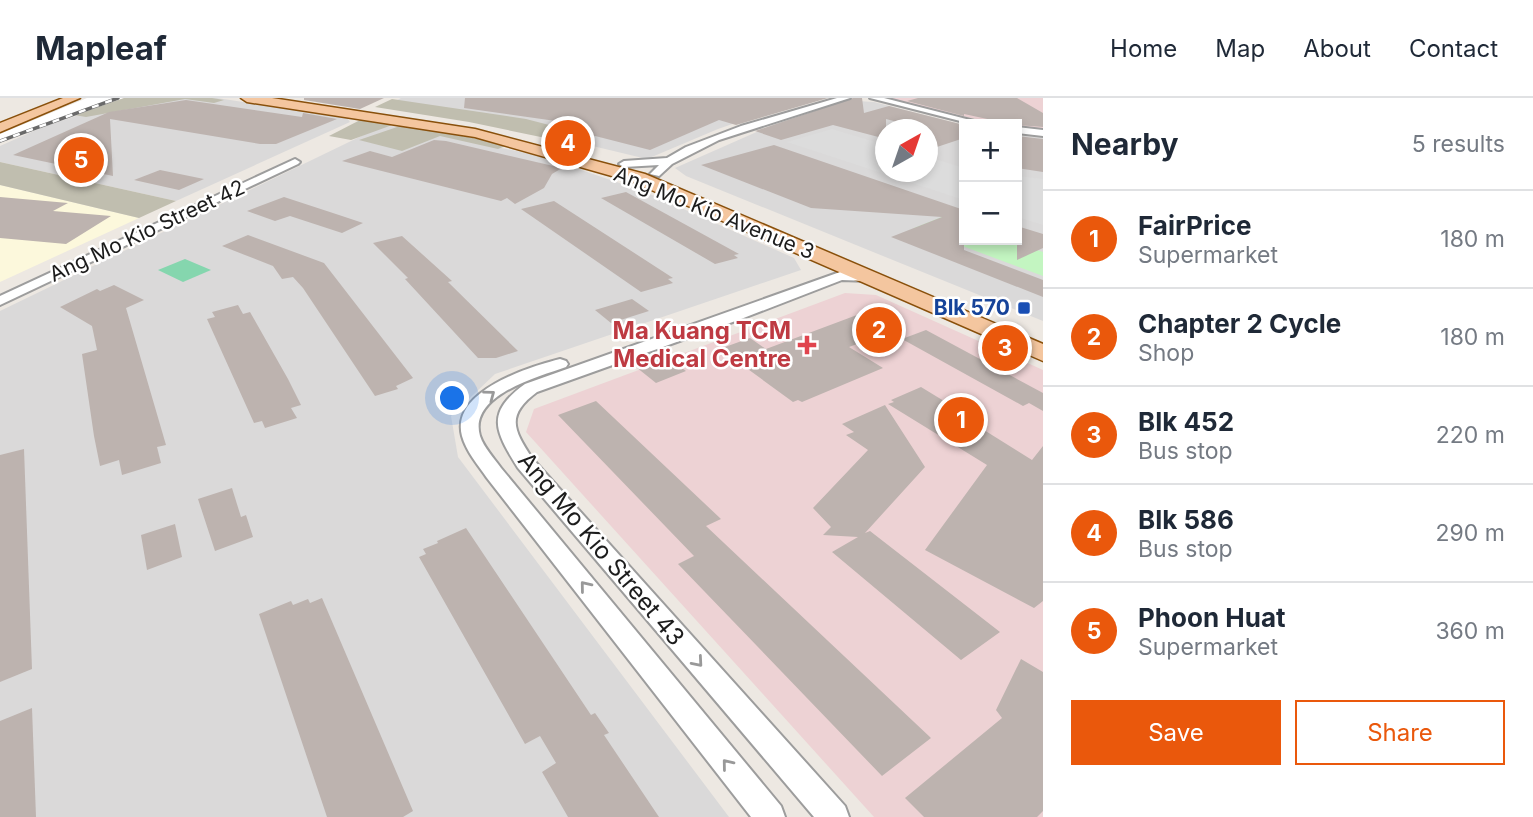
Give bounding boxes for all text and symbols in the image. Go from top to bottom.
text: Mapleaf [35,28,167,68]
text: Home [1110,34,1177,63]
text: Map [1215,34,1265,63]
text: About [1303,34,1371,63]
text: Contact [1409,34,1498,63]
pin: 4 [545,117,591,169]
north arrow [875,119,938,182]
map controls [959,119,1022,245]
button: + [959,119,1022,182]
text: Nearby [1071,126,1179,162]
text: 5 results [1412,130,1505,158]
pin: 5 [58,134,104,186]
street label: Ang Mo Kio Avenue 3 [610,161,818,264]
street label: Ang Mo Kio Street 42 [45,174,248,287]
button: − [959,182,1022,245]
text: FairPrice [1138,210,1251,241]
text: 1 [1089,225,1099,253]
text: 180 m [1440,225,1505,253]
text: Supermarket [1138,241,1278,269]
place label: Blk 570 [934,295,1010,320]
marker: Blk 570 [1016,300,1032,316]
pin: 2 [856,304,902,356]
text: Chapter 2 Cycle [1138,308,1341,339]
place label: Ma Kuang TCM Medical Centre [613,316,791,373]
pin: 3 [982,322,1028,374]
text: 2 [1087,323,1101,351]
text: 180 m [1440,323,1505,351]
marker: Ma Kuang TCM Medical Centre [797,335,817,355]
text: Shop [1138,339,1194,367]
your location [435,381,469,415]
one-way arrow [482,391,495,404]
pin: 1 [938,394,984,446]
text: Blk 452 [1138,406,1234,437]
text: 3 [1087,421,1101,449]
text: 220 m [1436,421,1505,449]
text: Bus stop [1138,437,1233,465]
street label: Ang Mo Kio Street 43 [512,446,691,651]
text: Blk 586 [1138,504,1234,535]
text: 4 [1086,519,1102,547]
text: 290 m [1436,519,1505,547]
text: Bus stop [1138,535,1233,563]
one-way arrow [580,582,593,594]
text: Phoon Huat [1138,602,1286,633]
text: 5 [1087,617,1101,645]
text: 360 m [1435,617,1505,645]
text: Supermarket [1138,633,1278,661]
one-way arrow [690,654,702,667]
button: Save [1071,700,1281,765]
button: Share [1295,700,1505,765]
one-way arrow [723,759,735,772]

